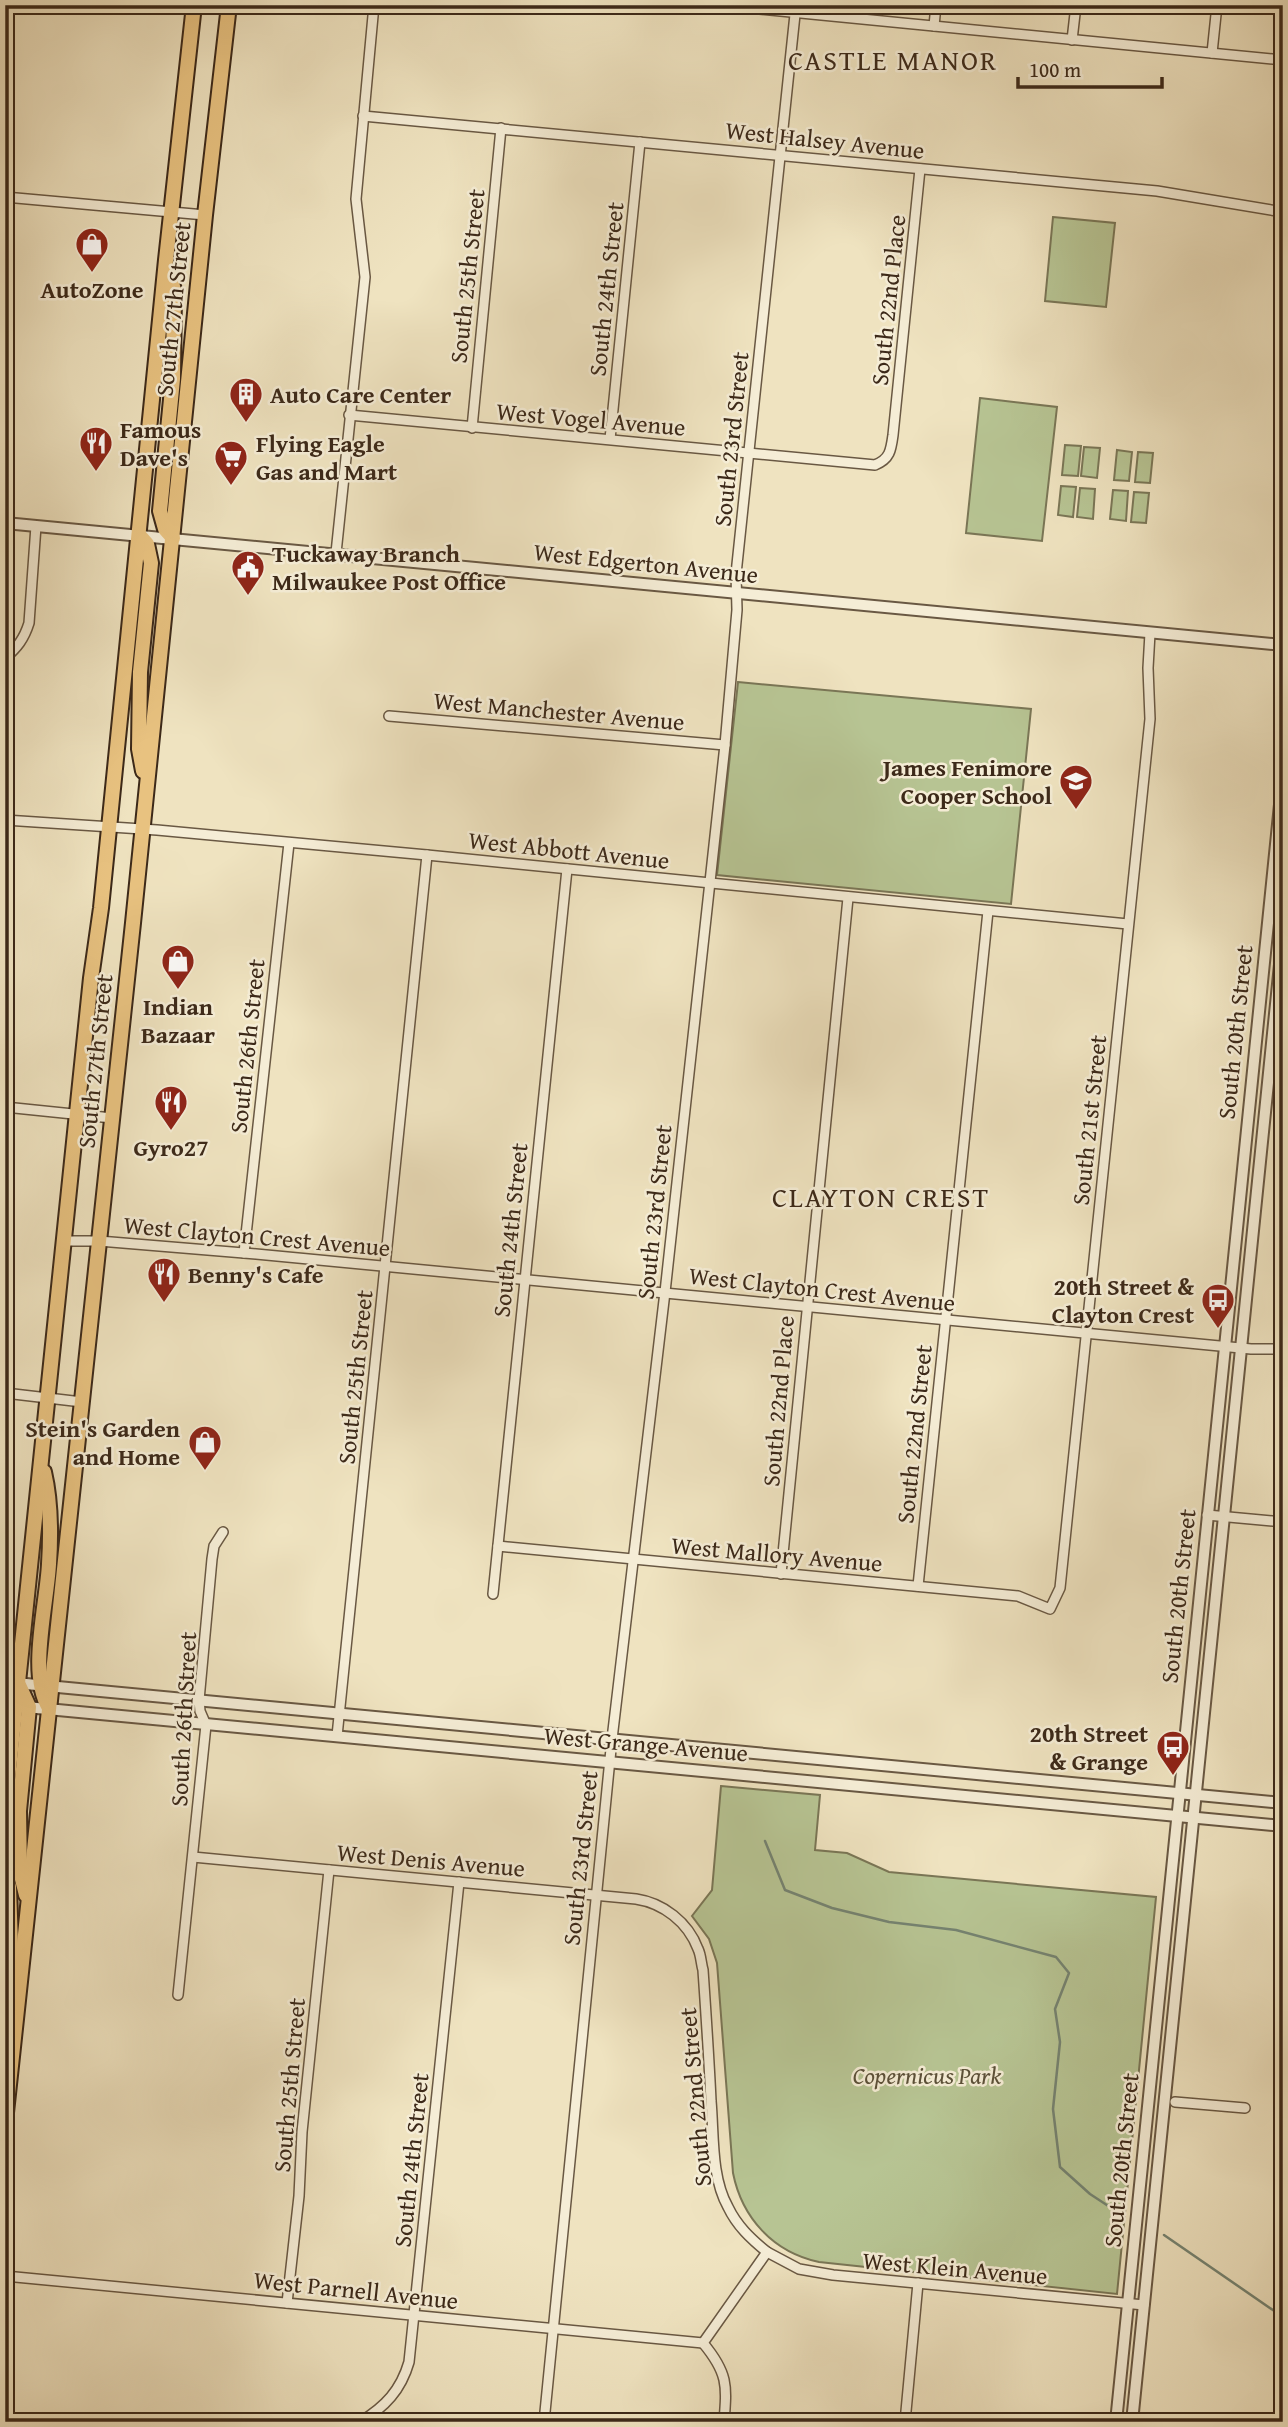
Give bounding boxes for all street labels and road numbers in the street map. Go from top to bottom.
street label: West Halsey Avenue [724,112,926,168]
street label: South 25th Street [440,187,494,365]
street label: South 24th Street [579,200,633,378]
street label: South 22nd Place [862,213,914,387]
street label: South 27th Street [146,220,200,398]
street label: South 23rd Street [704,349,758,528]
street label: West Vogel Avenue [495,393,687,445]
street label: West Edgerton Avenue [532,534,760,592]
street label: West Manchester Avenue [432,683,686,739]
street label: West Abbott Avenue [467,822,671,878]
street label: South 20th Street [1208,943,1262,1121]
street label: South 26th Street [220,957,274,1135]
street label: South 27th Street [68,972,122,1150]
street label: South 21st Street [1063,1032,1115,1207]
street label: South 23rd Street [627,1122,681,1301]
street label: South 24th Street [483,1141,537,1319]
street label: West Clayton Crest Avenue [122,1207,392,1265]
street label: West Clayton Crest Avenue [687,1258,957,1320]
street label: South 25th Street [328,1288,382,1466]
street label: South 22nd Place [753,1314,803,1488]
street label: South 22nd Street [887,1342,941,1525]
street label: South 20th Street [1151,1507,1205,1685]
street label: West Mallory Avenue [670,1527,884,1581]
street label: South 26th Street [161,1630,205,1807]
street label: West Grange Avenue [542,1718,750,1770]
street label: South 23rd Street [553,1768,607,1947]
street label: West Denis Avenue [336,1834,526,1886]
street label: South 25th Street [264,1996,314,2174]
street label: South 22nd Street [670,2006,720,2188]
street label: South 24th Street [384,2071,438,2249]
street label: South 20th Street [1094,2071,1148,2249]
street label: West Klein Avenue [861,2242,1049,2294]
street label: West Parnell Avenue [252,2262,460,2318]

